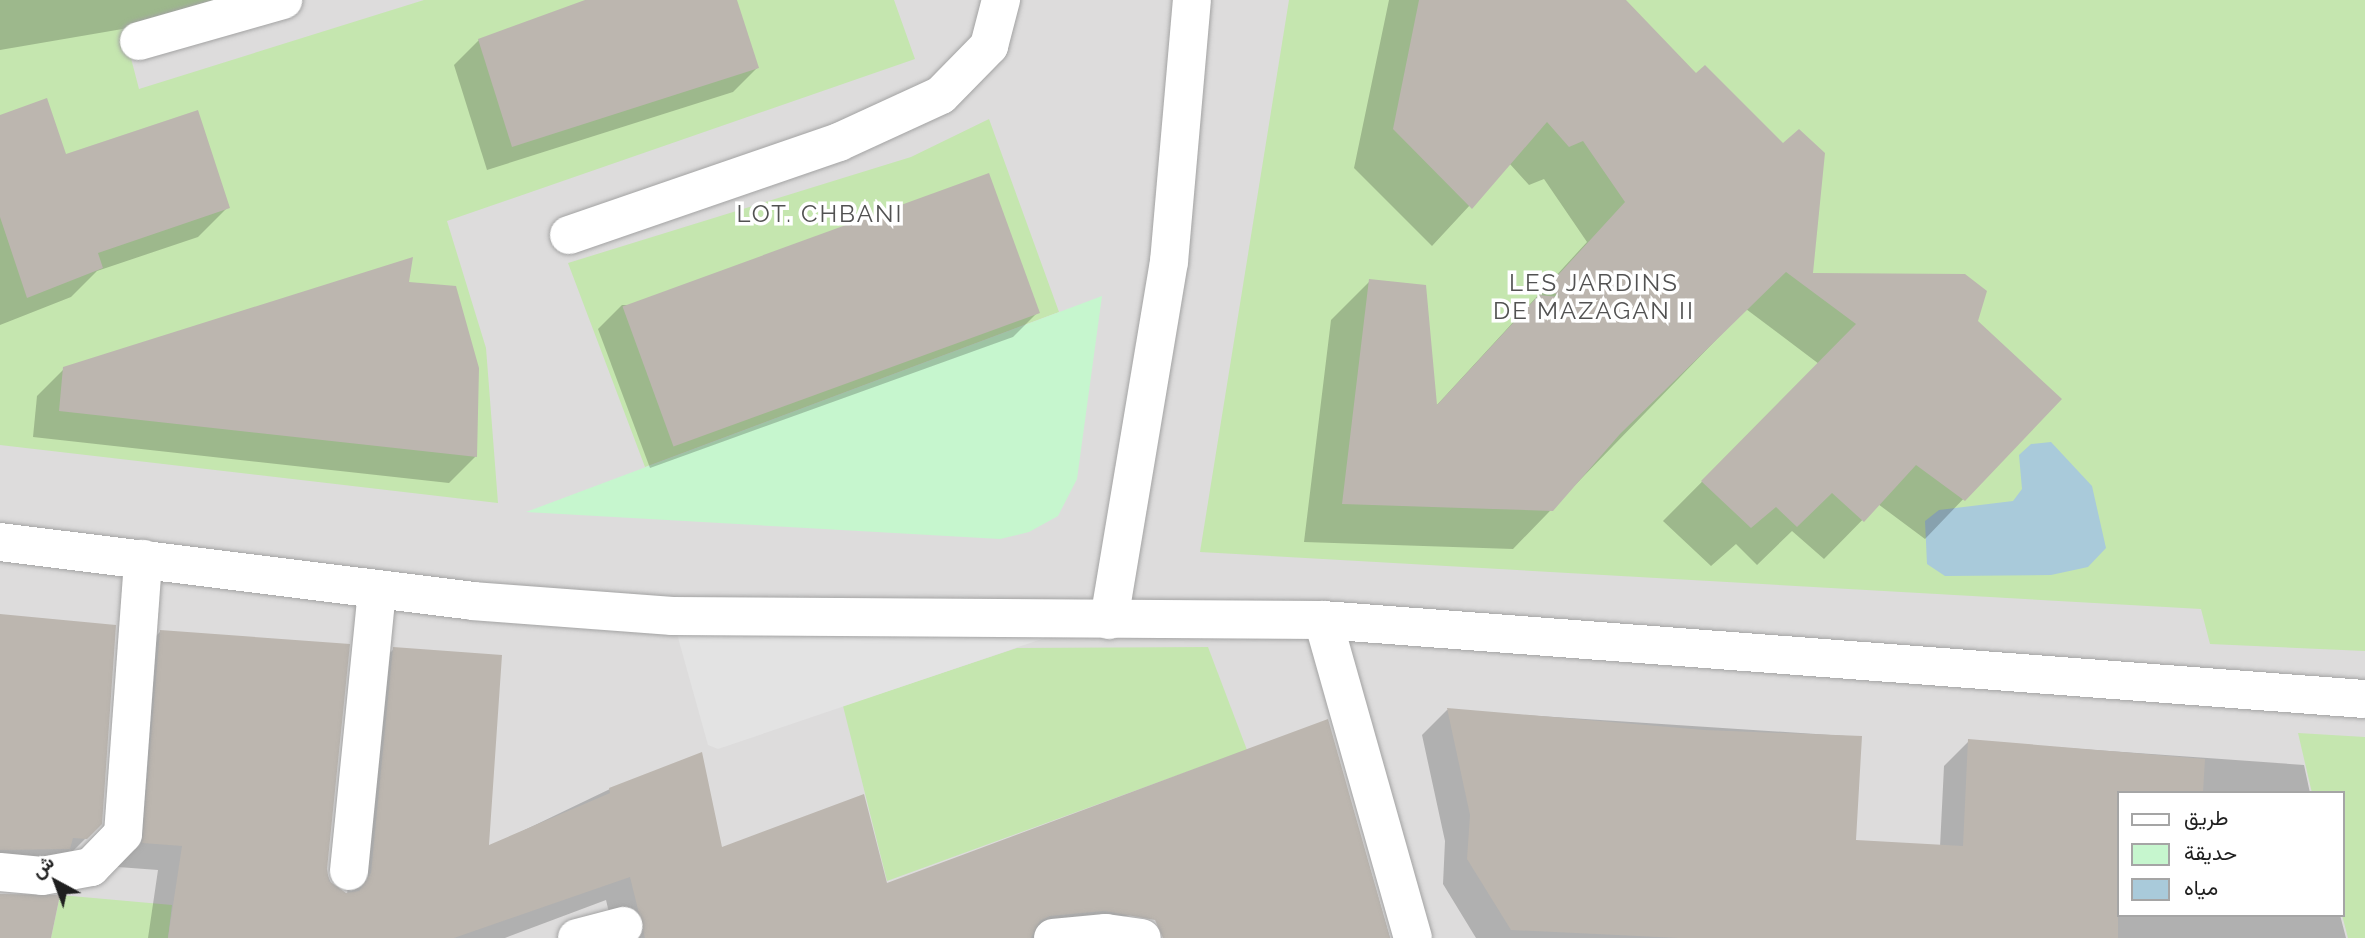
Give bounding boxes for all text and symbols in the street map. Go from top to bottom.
district label: LOT. CHBANI [738,200,902,228]
district label: LES JARDINS DE MAZAGAN II [1495,269,1693,325]
legend [2116,791,2344,917]
text: طريق [2184,805,2229,830]
text: حديقة [2184,840,2237,865]
north arrow [21,847,91,917]
text: ش [26,850,58,882]
text: مياه [2184,875,2218,900]

